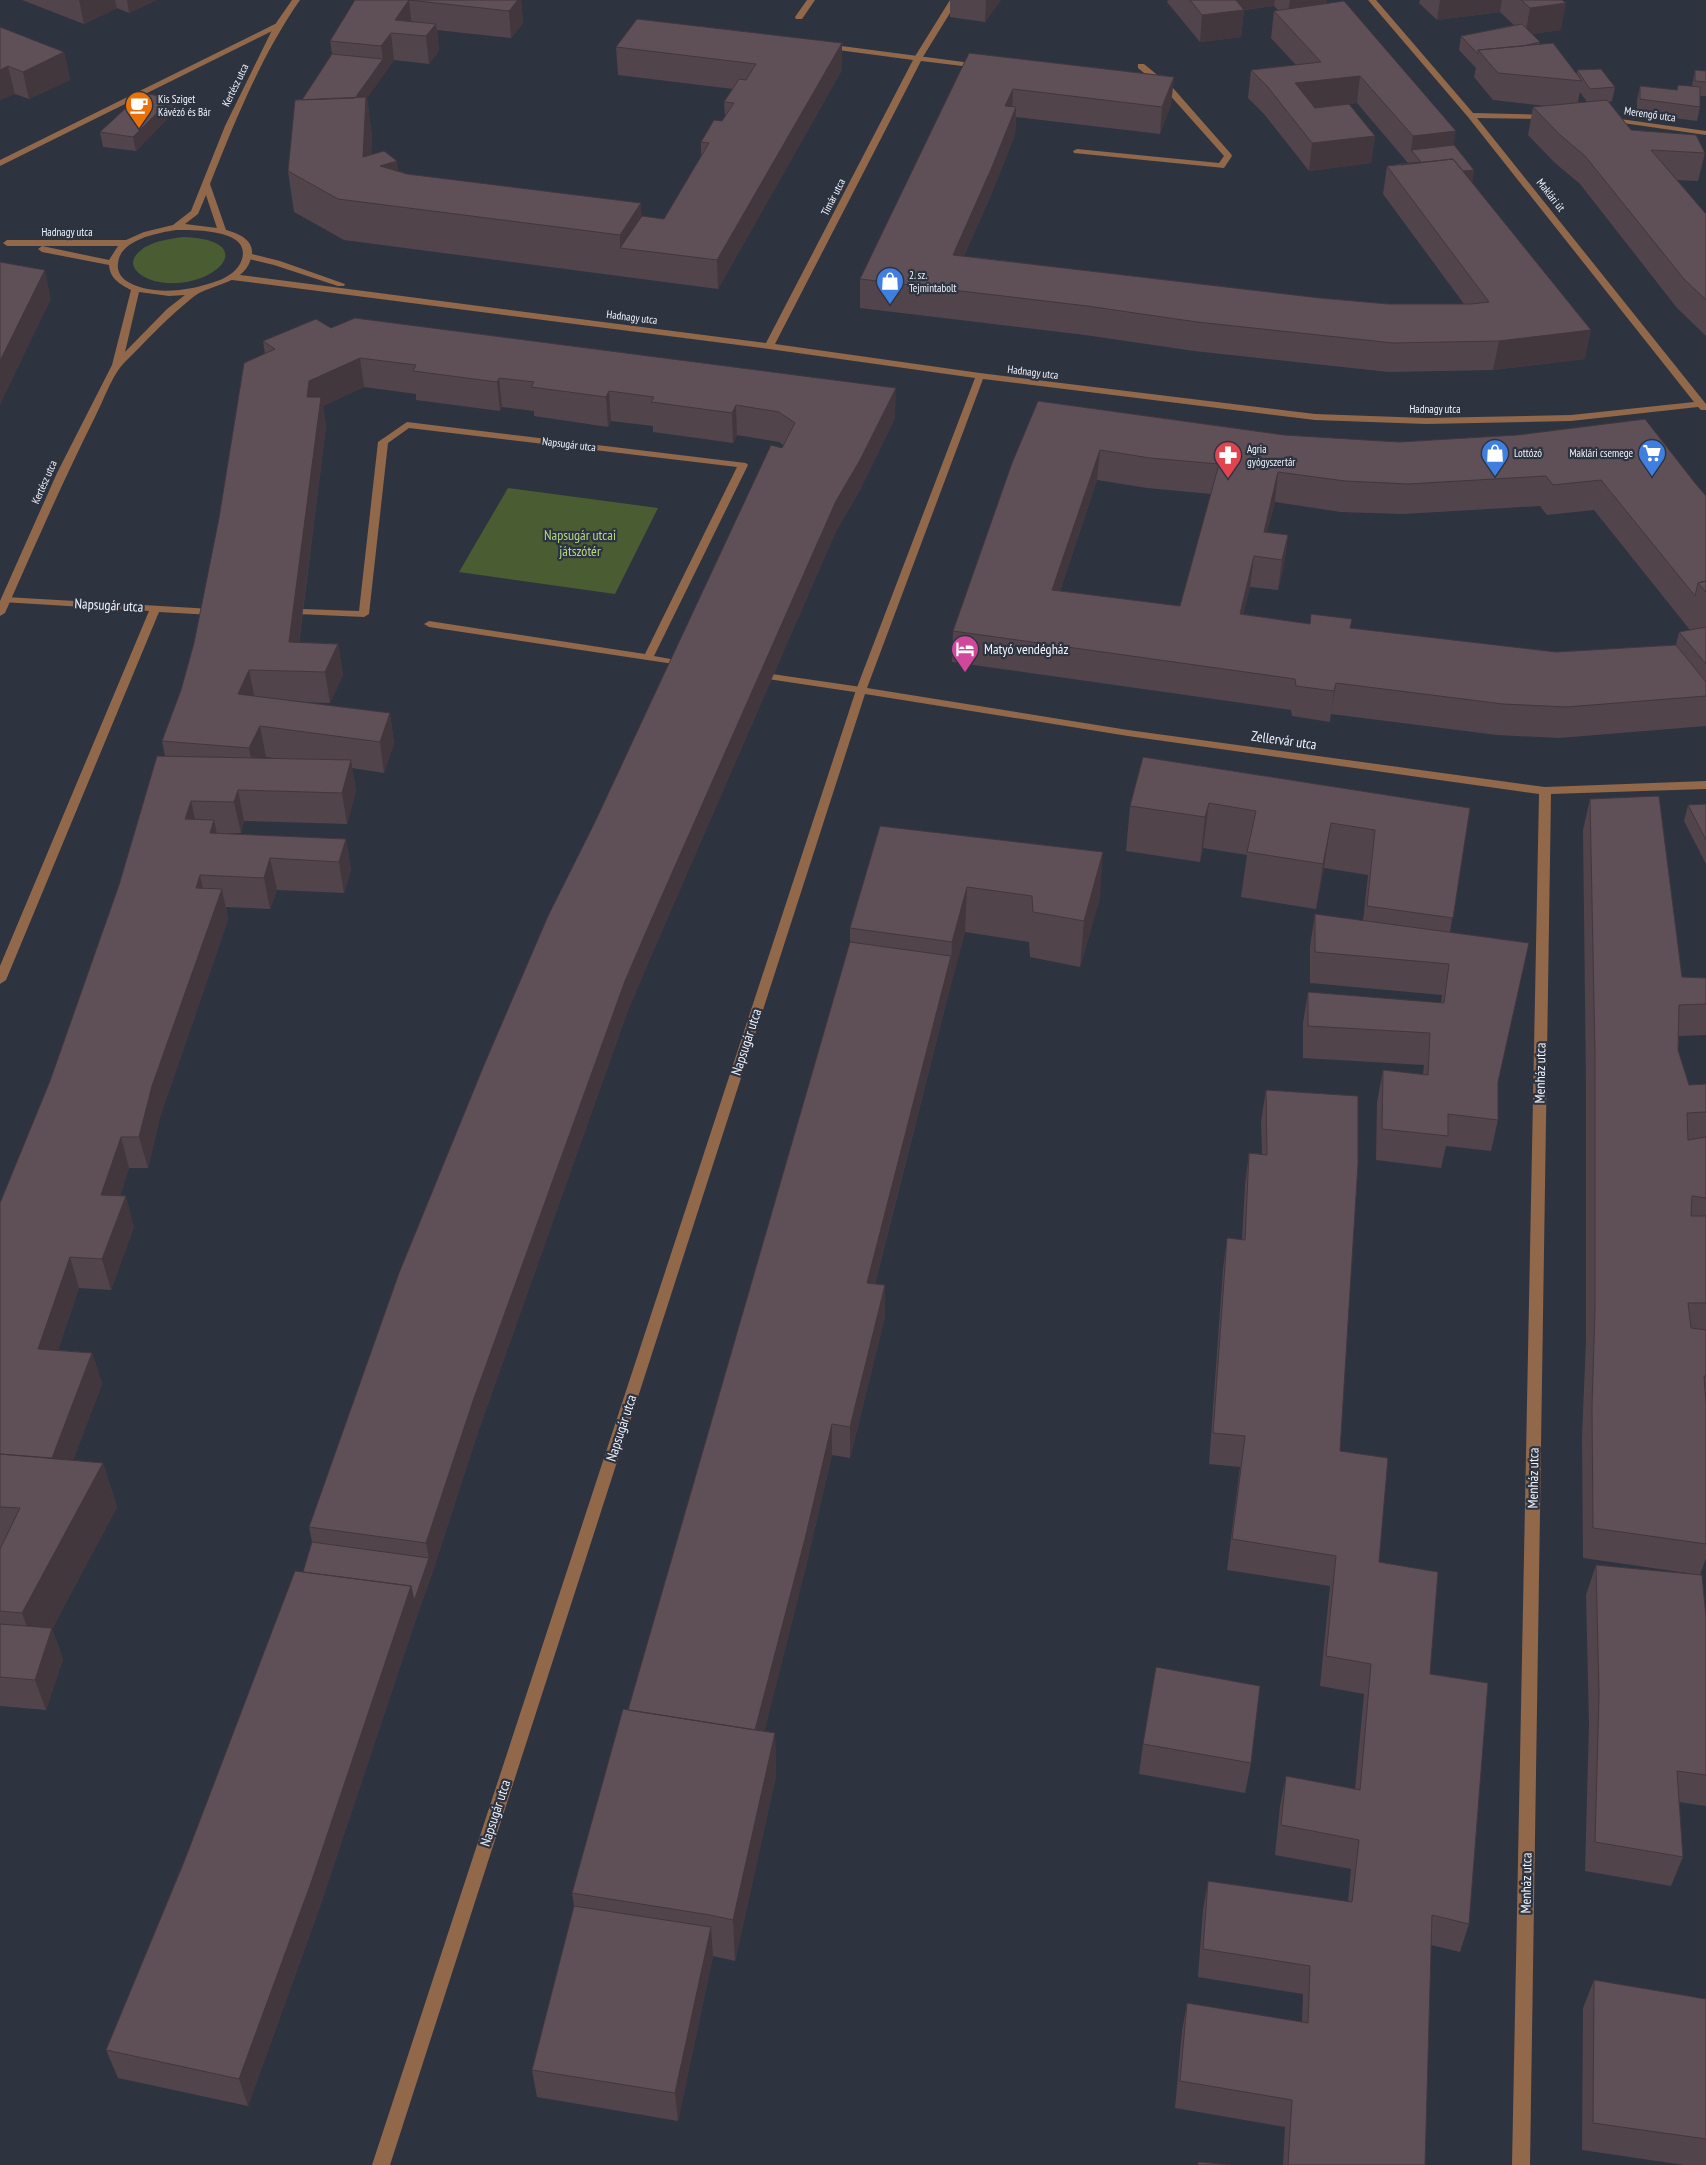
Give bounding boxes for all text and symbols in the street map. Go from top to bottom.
street label: Kertész utca [219,61,251,109]
cafe icon: Kis Sziget Kávézó és Bár [124,90,154,129]
place label: Kis Sziget Kávézó és Bár [158,92,211,119]
street label: Merengő utca [1623,103,1677,125]
street label: Tímár utca [818,176,848,218]
street label: Maklári út [1534,176,1568,214]
street label: Hadnagy utca [41,225,93,239]
shop icon: 2. sz. Tejmintabolt [875,266,905,305]
place label: 2. sz. Tejmintabolt [909,268,957,295]
street label: Hadnagy utca [606,307,658,327]
street label: Hadnagy utca [1007,362,1059,382]
street label: Hadnagy utca [1409,402,1461,416]
street label: Napsugár utca [541,434,597,454]
shop icon: Lottózó [1480,438,1510,477]
supermarket icon: Maklári csemege [1637,438,1667,477]
pharmacy icon: Agria gyógyszertár [1213,440,1243,479]
place label: Agria gyógyszertár [1247,442,1295,469]
place label: Lottózó [1514,446,1542,460]
place label: Maklári csemege [1570,446,1633,460]
street label: Kertész utca [28,458,60,506]
park label: Napsugár utcai játszótér [544,526,616,560]
street label: Napsugár utca [74,594,144,616]
hotel icon: Matyó vendégház [950,634,980,673]
place label: Matyó vendégház [984,640,1068,658]
street label: Zellervár utca [1250,727,1318,753]
street label: Napsugár utca [727,1006,765,1078]
street label: Menház utca [1530,1043,1550,1103]
street label: Napsugár utca [602,1392,640,1464]
street label: Menház utca [1523,1448,1543,1508]
street label: Napsugár utca [476,1777,514,1849]
street label: Menház utca [1516,1853,1536,1913]

